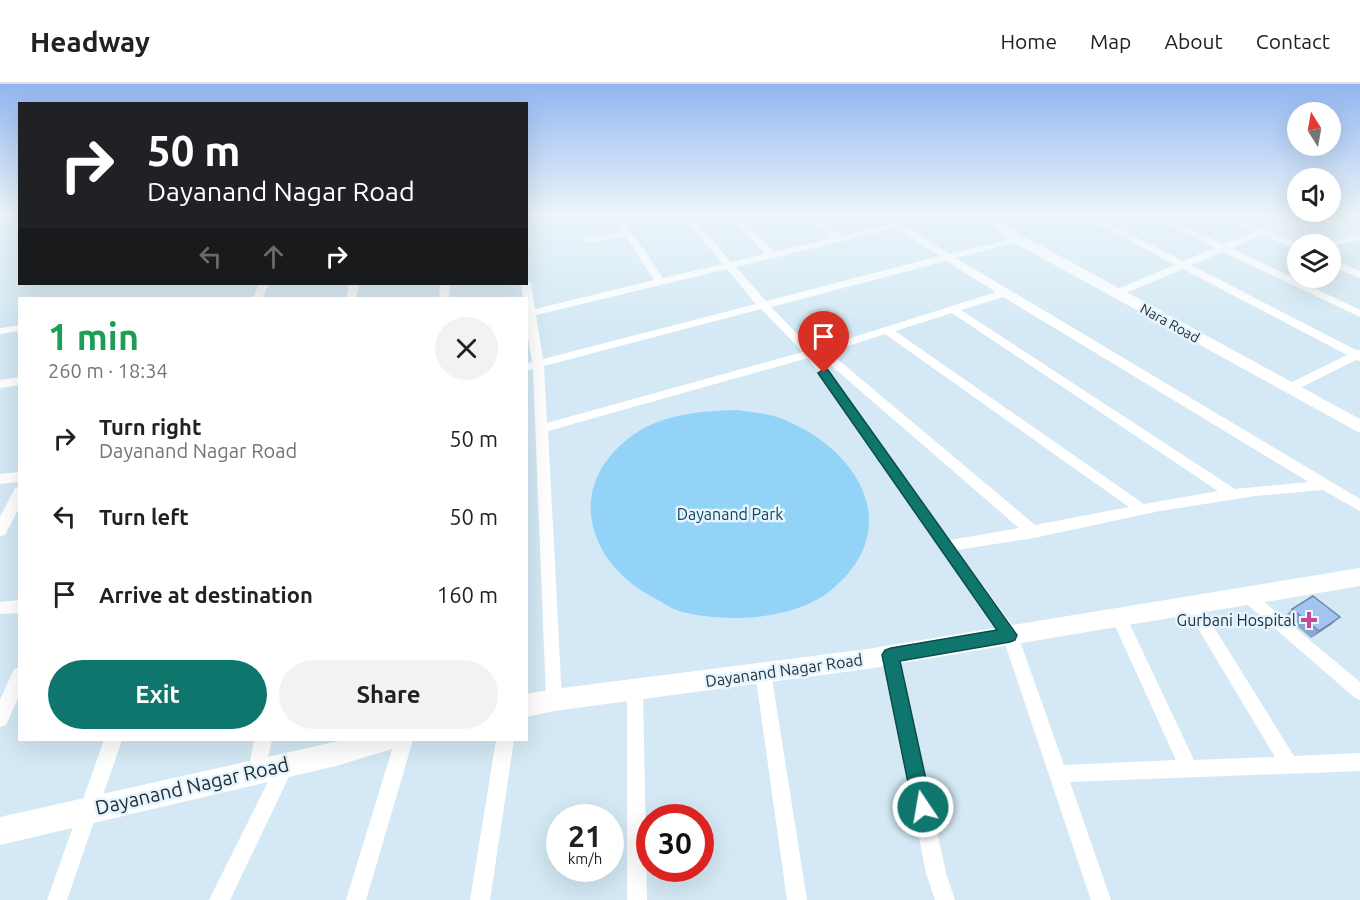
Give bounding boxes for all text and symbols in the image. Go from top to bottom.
text: Headway [30,26,150,57]
text: Home [1000,29,1057,53]
text: Map [1090,29,1131,53]
text: About [1164,29,1223,53]
text: Contact [1256,29,1330,53]
north arrow [1287,102,1341,156]
map controls [1287,102,1341,288]
icon: right [48,126,126,204]
text: 50 m [147,127,241,174]
button: sound [1287,168,1341,222]
text: Dayanand Nagar Road [147,176,415,206]
button: layers [1287,234,1341,288]
icon: left [194,240,227,273]
icon: ahead [257,240,290,273]
icon: right [320,240,353,273]
street label: Nara Road [1138,300,1202,346]
pin [798,311,849,373]
text: 1 min [48,316,139,357]
button: close [435,317,498,380]
icon: arrive [807,320,840,353]
text: 260 m · 18:34 [48,359,168,382]
text: Turn right [99,414,201,439]
icon: right [48,422,81,455]
text: 50 m [449,426,498,451]
text: Dayanand Nagar Road [99,439,297,462]
icon: left [48,500,81,533]
text: Turn left [99,504,189,529]
text: 50 m [449,504,498,529]
park label: Dayanand Park [677,505,783,523]
icon: arrive [48,578,81,611]
text: Arrive at destination [99,582,313,607]
text: 160 m [437,582,498,607]
place label: Gurbani Hospital [1177,611,1296,629]
marker: Gurbani Hospital [1300,611,1318,629]
street label: Dayanand Nagar Road [704,650,864,690]
button: Exit [48,660,267,729]
button: Share [279,660,498,729]
street label: Dayanand Nagar Road [93,752,291,819]
position arrow [891,775,955,839]
speed limit sign: 30 [636,804,714,882]
text: 21 [568,819,602,853]
text: km/h [568,850,602,867]

